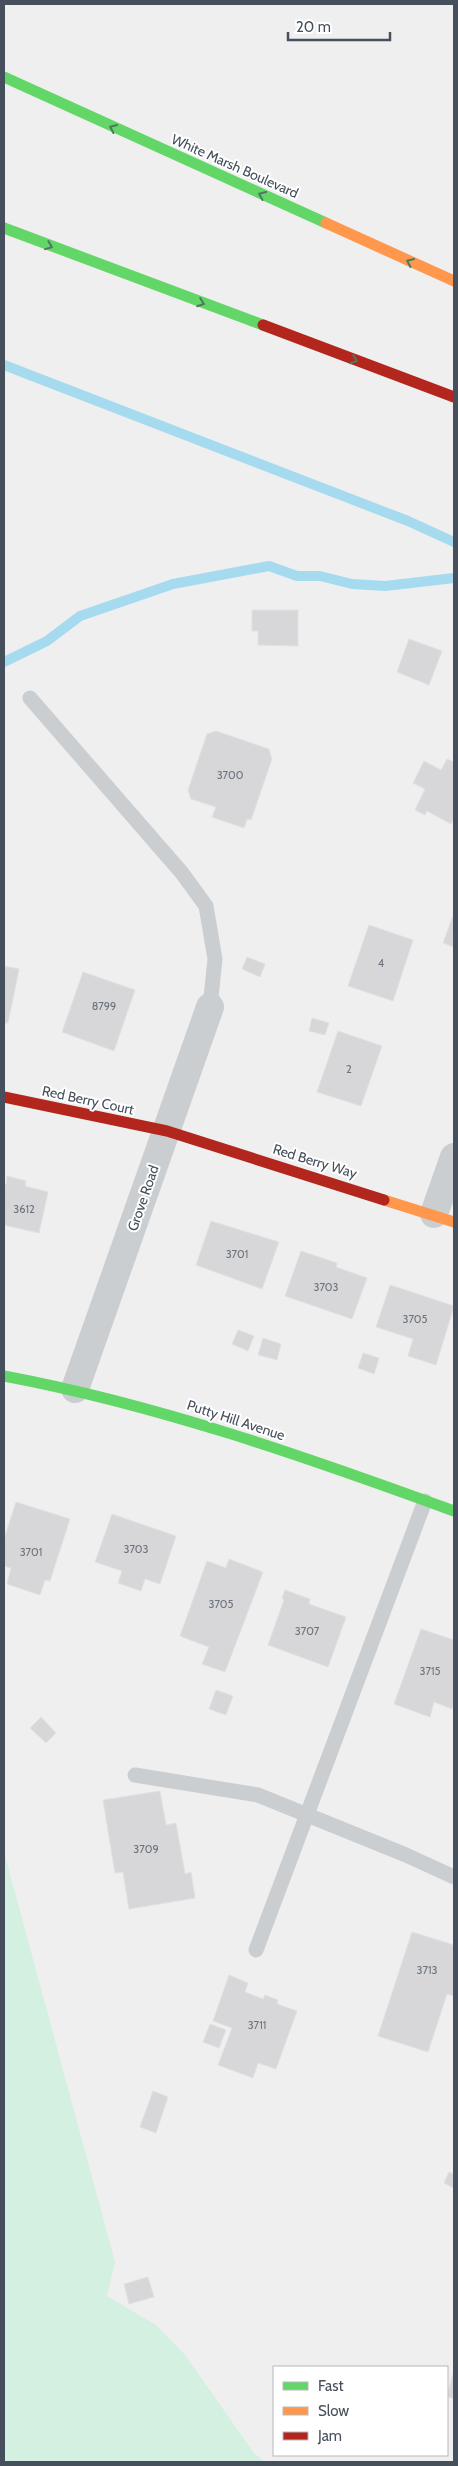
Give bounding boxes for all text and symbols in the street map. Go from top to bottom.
scale bar [288,10,390,42]
text: 20 m [296,18,331,36]
one-way arrow [109,123,118,134]
street label: White Marsh Boulevard [169,130,301,202]
one-way arrow [258,191,267,201]
one-way arrow [44,240,53,250]
one-way arrow [406,257,415,268]
one-way arrow [196,297,205,307]
one-way arrow [349,354,357,364]
house number: 3700 [217,768,244,782]
house number: 4 [378,956,385,970]
house number: 8799 [92,999,116,1013]
house number: 2 [346,1062,352,1076]
street label: Red Berry Court [40,1081,136,1119]
street label: Red Berry Way [271,1140,359,1182]
street label: Grove Road [123,1163,163,1233]
house number: 3612 [13,1202,35,1216]
house number: 3701 [226,1247,248,1261]
house number: 3703 [313,1280,339,1294]
house number: 3705 [402,1312,428,1326]
street label: Putty Hill Avenue [185,1396,287,1444]
house number: 3703 [123,1542,149,1556]
house number: 3701 [20,1545,42,1559]
house number: 3705 [208,1597,234,1611]
house number: 3707 [295,1624,320,1638]
house number: 3715 [419,1664,441,1678]
house number: 3709 [133,1842,159,1856]
house number: 3713 [416,1963,438,1977]
house number: 3711 [248,2018,266,2032]
legend [273,2366,448,2456]
text: Fast [318,2377,343,2395]
text: Slow [318,2402,349,2420]
text: Jam [317,2427,342,2445]

